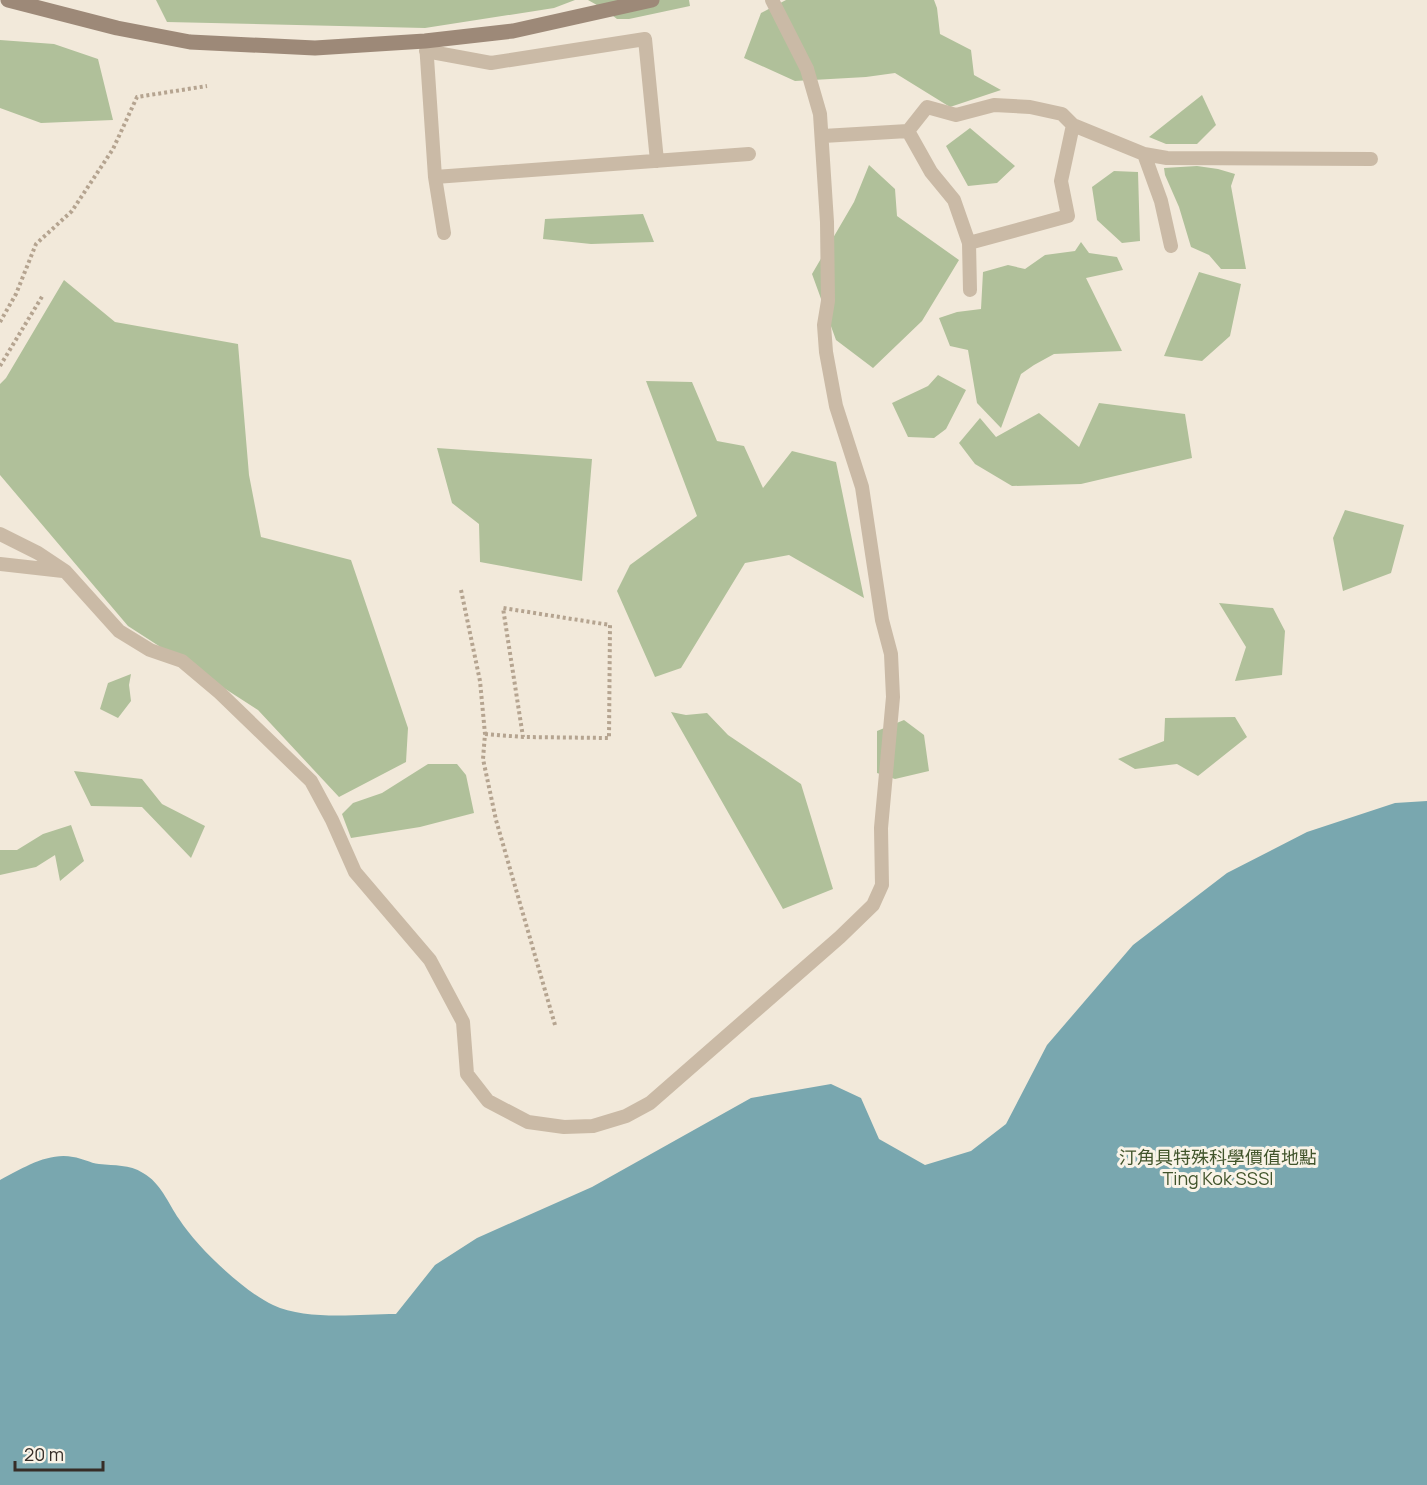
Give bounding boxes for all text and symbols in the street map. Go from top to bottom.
park label: 汀角具特殊科學價值地點 Ting Kok SSSI [1119,1145,1317,1190]
scale bar [15,1434,104,1472]
text: 20 m [24,1442,64,1466]

